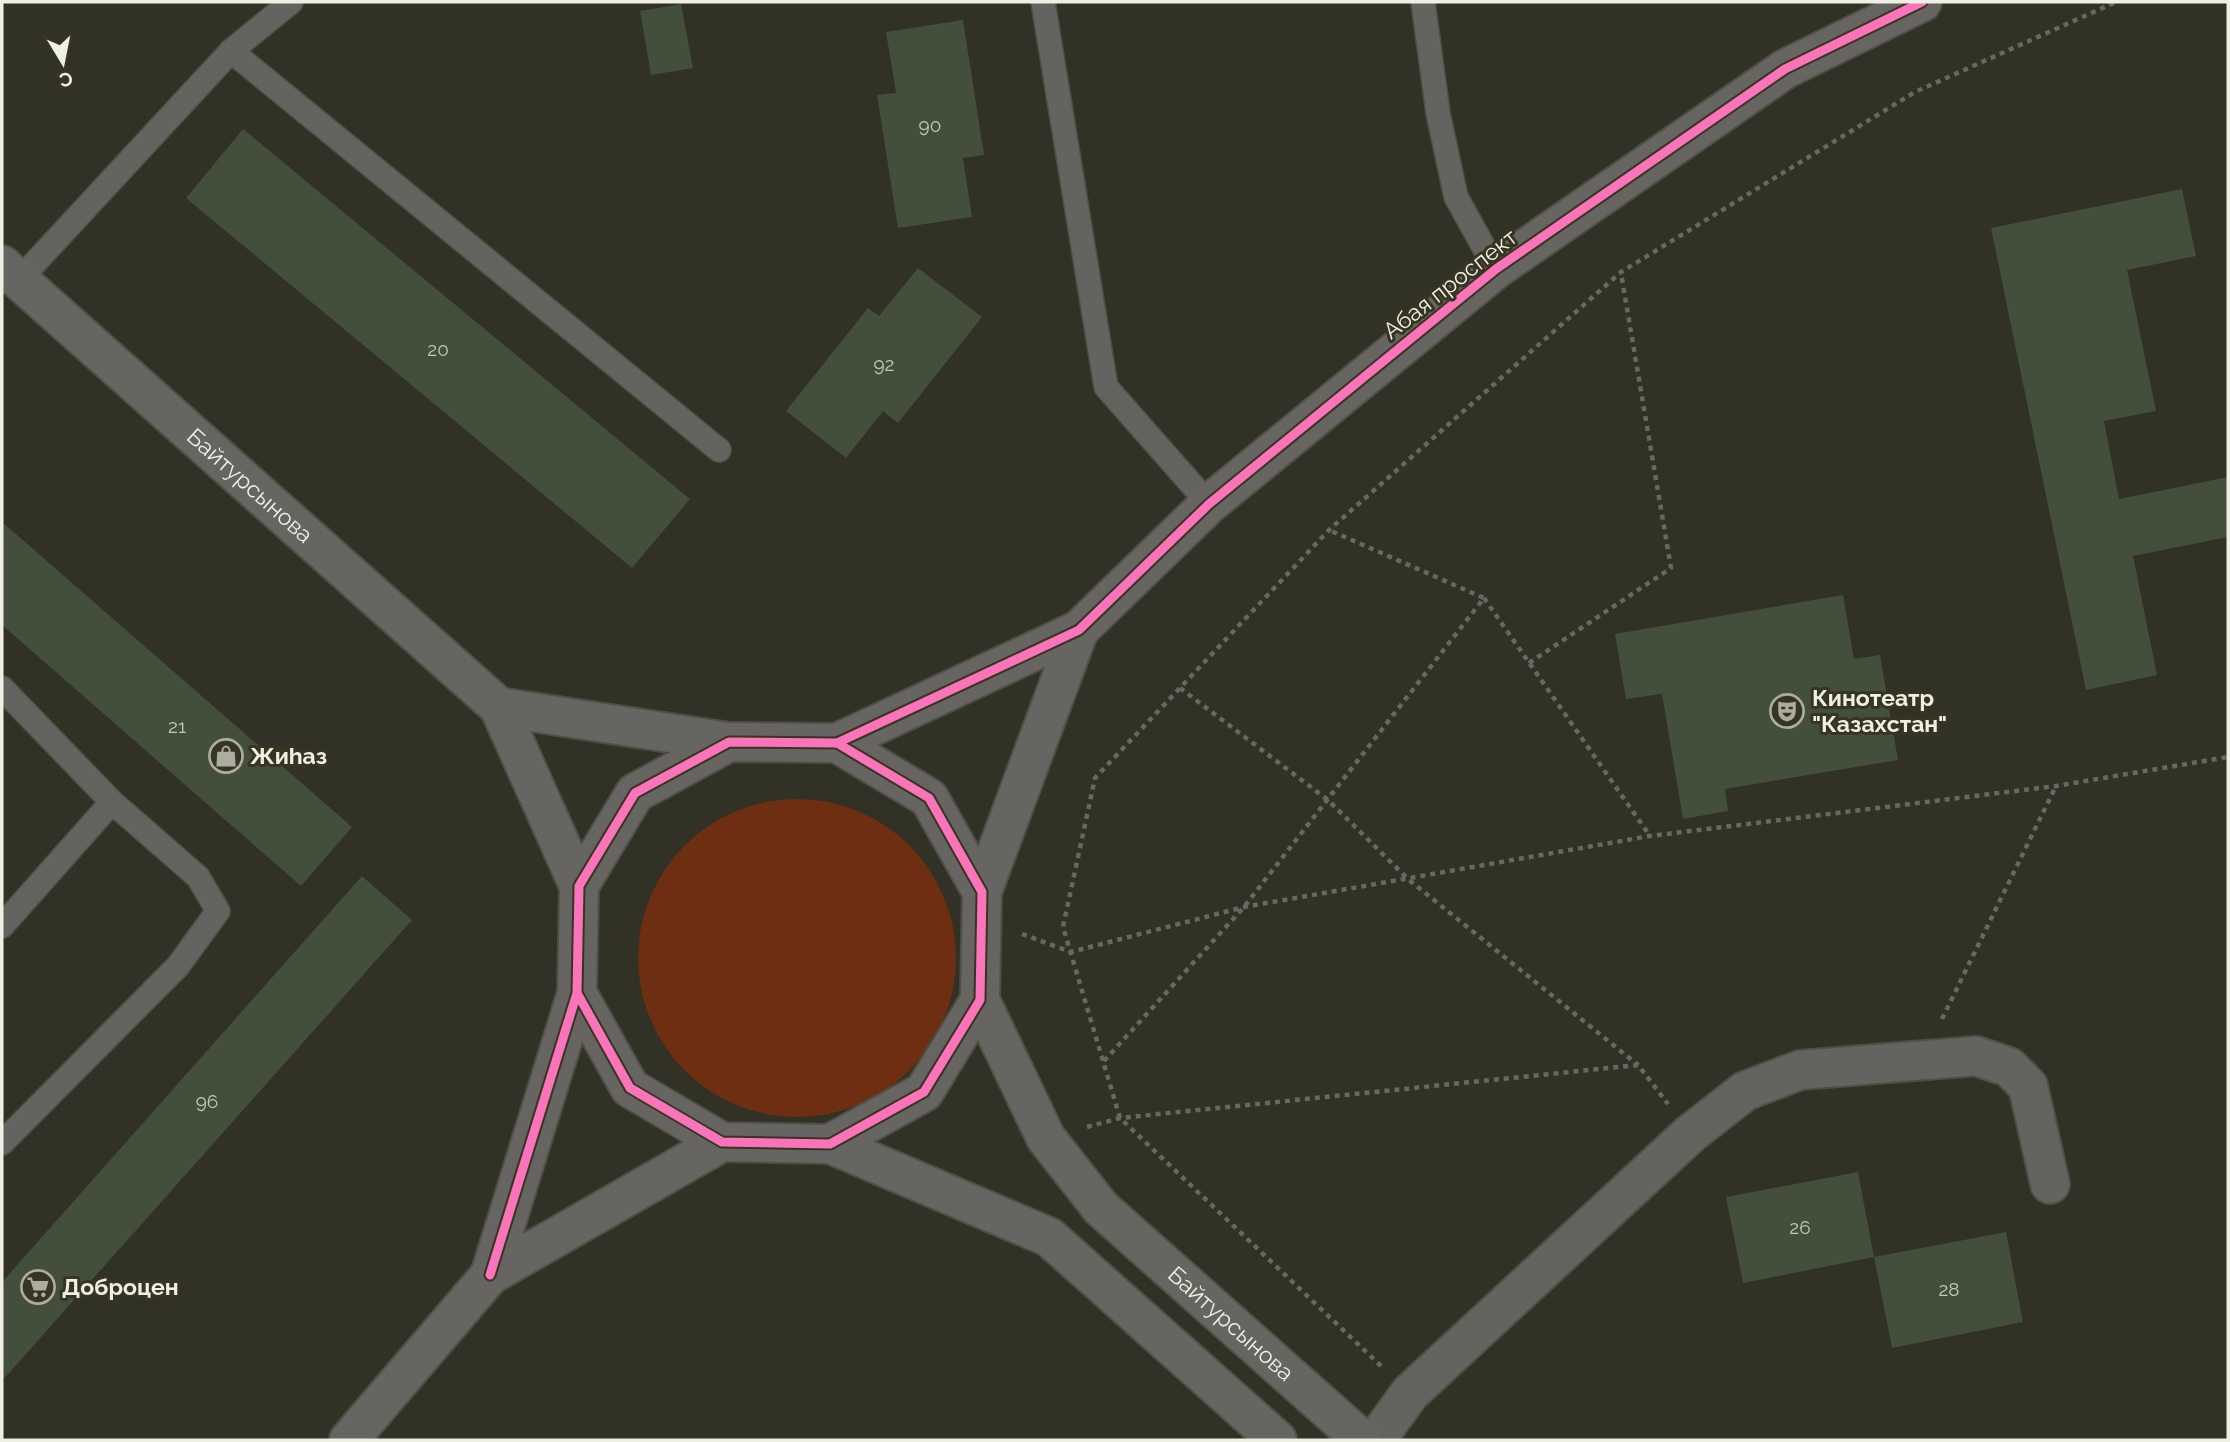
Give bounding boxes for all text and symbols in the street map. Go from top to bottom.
north arrow [28,28,98,98]
text: С [58,68,74,92]
house number: 90 [919,114,941,136]
street label: Абая проспект [1377,223,1522,344]
house number: 20 [427,338,449,360]
house number: 92 [873,353,895,375]
street label: Байтурсынова [182,422,319,548]
place label: Кинотеатр "Казахстан" [1812,684,1947,737]
theatre icon: Кинотеатр "Казахстан" [1768,692,1806,730]
house number: 21 [168,715,186,737]
shop icon: Жиһаз [207,737,245,775]
place label: Жиһаз [250,742,327,769]
house number: 96 [196,1090,218,1112]
house number: 26 [1789,1216,1811,1238]
street label: Байтурсынова [1163,1260,1300,1386]
supermarket icon: Доброцен [19,1268,57,1306]
place label: Доброцен [62,1273,179,1300]
house number: 28 [1938,1278,1960,1300]

